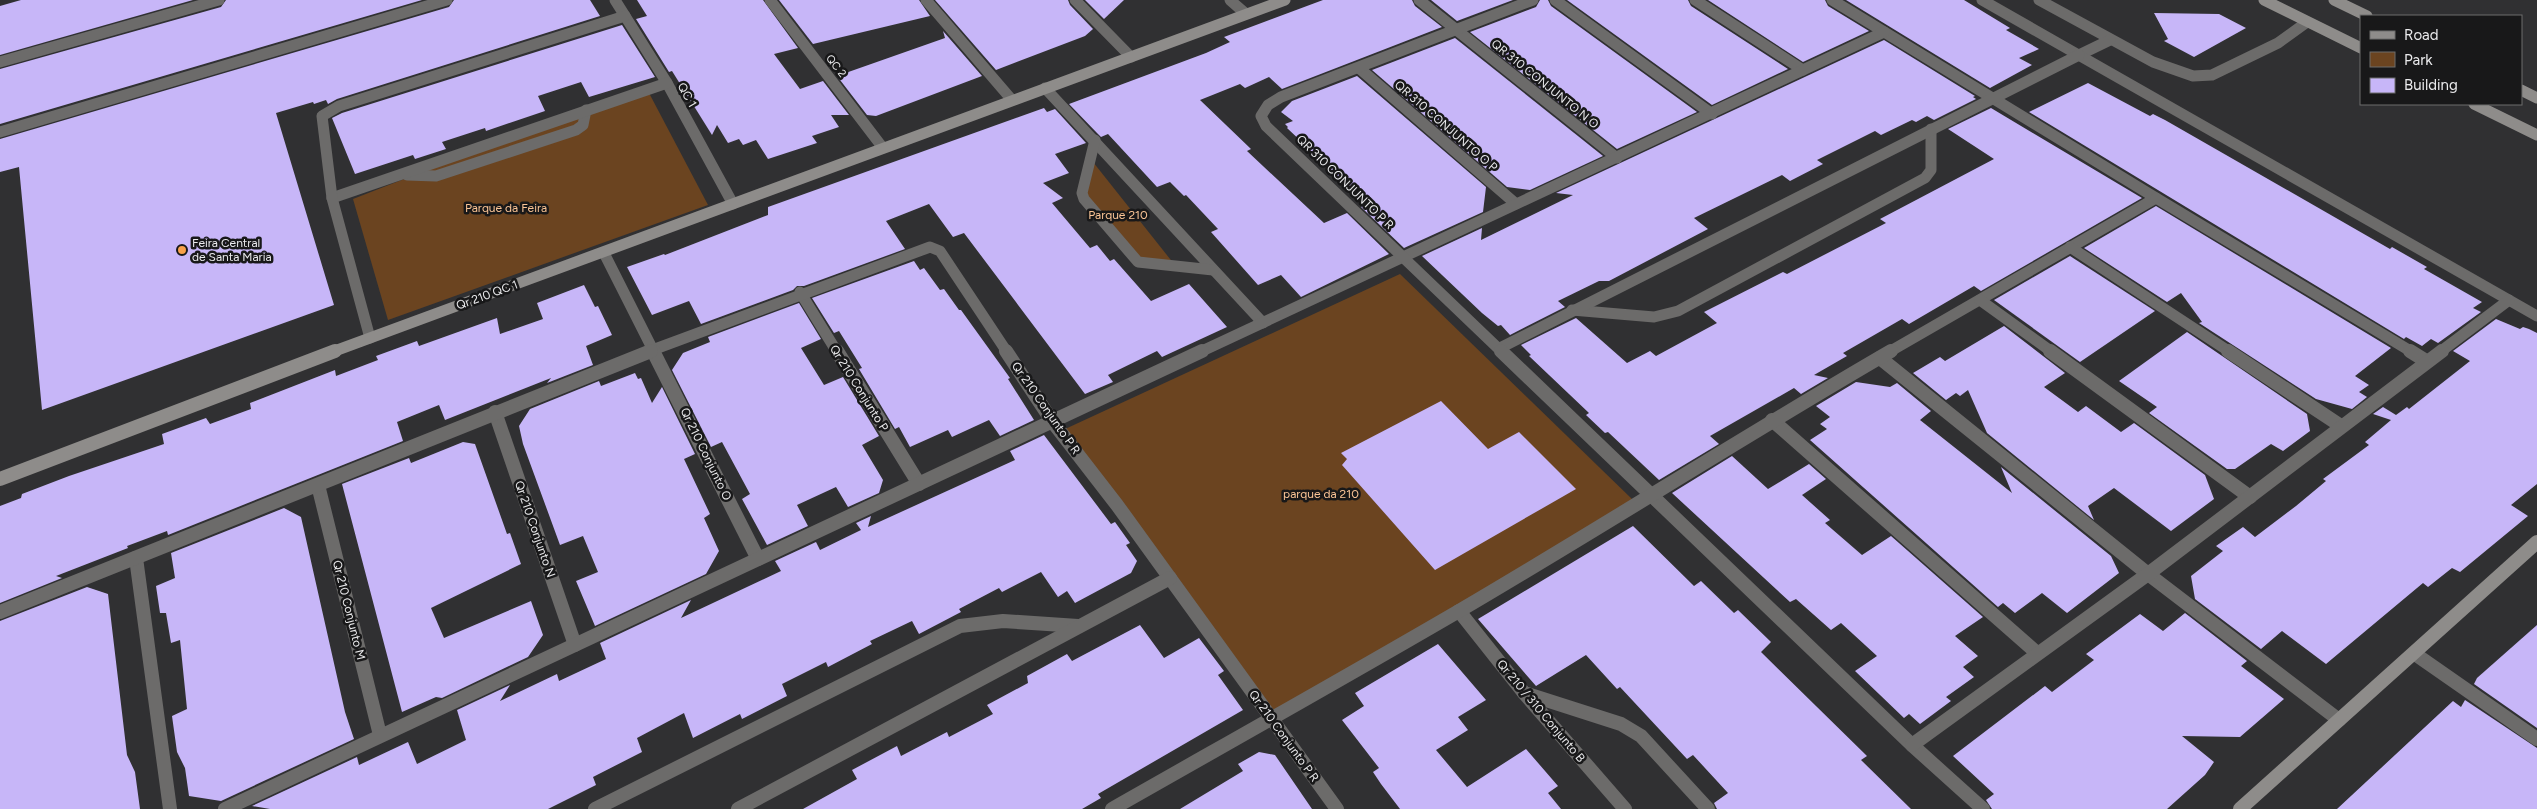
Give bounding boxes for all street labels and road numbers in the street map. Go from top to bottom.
street label: QR 310 CONJUNTO N O [1489,37,1601,131]
street label: QC 2 [823,52,849,80]
street label: QR 310 CONJUNTO O P [1392,78,1500,174]
street label: QC 1 [675,80,699,110]
street label: QR 310 CONJUNTO P R [1294,132,1396,232]
street label: Qr 210 QC 1 [454,277,520,313]
street label: Qr 210 Conjunto P [827,342,891,434]
street label: Qr 210 Conjunto P R [1009,359,1083,457]
street label: Qr 210 Conjunto O [677,405,735,503]
street label: Qr 210 Conjunto N [512,479,558,579]
street label: Qr 210 Conjunto M [330,559,368,661]
street label: Qr 210 / 310 Conjunto B [1494,657,1588,765]
street label: Qr 210 Conjunto P R [1246,688,1322,784]

